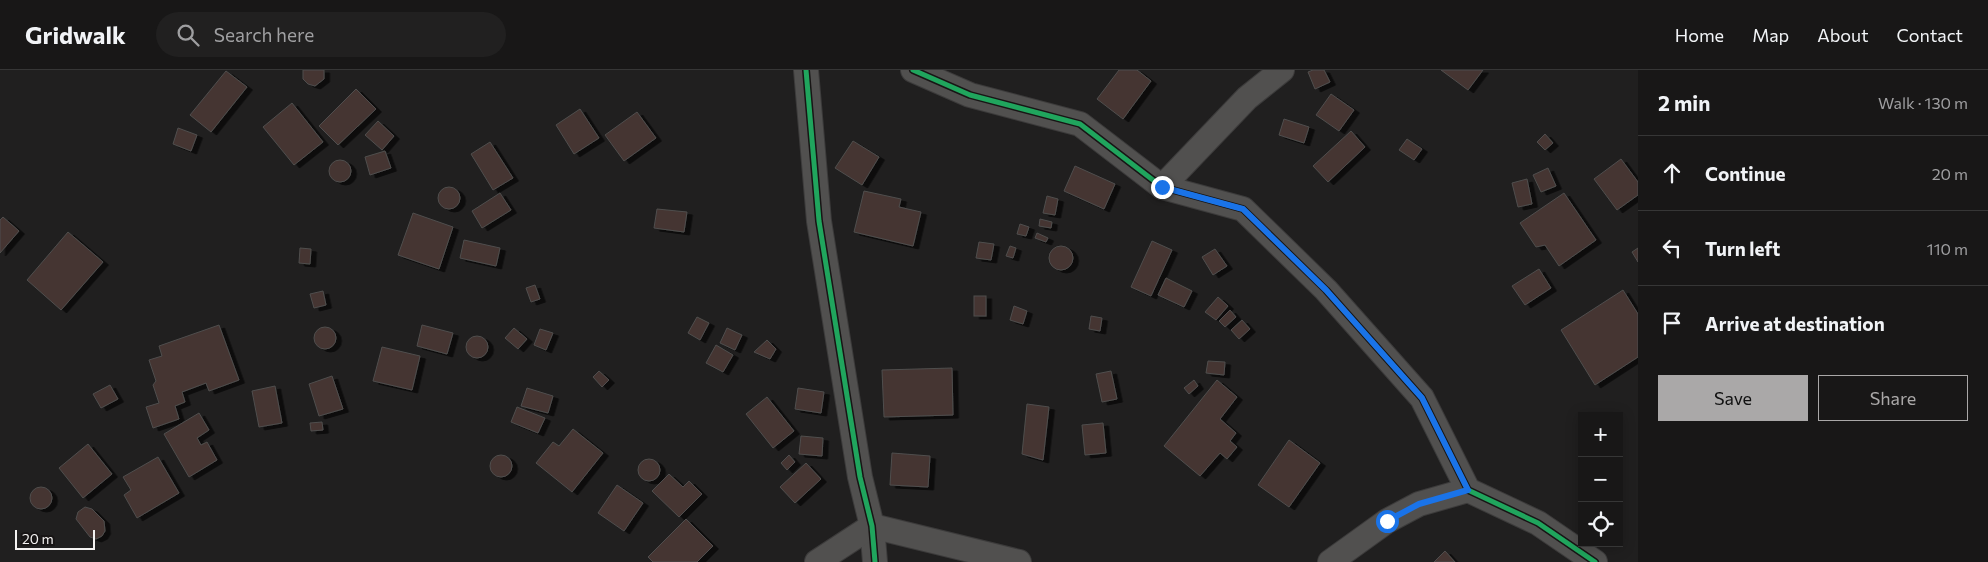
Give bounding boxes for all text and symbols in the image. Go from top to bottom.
search box [156,12,506,57]
text: Gridwalk [25,20,126,49]
icon: search [174,21,202,49]
text: Search here [214,23,314,46]
text: Home [1675,24,1724,46]
text: Map [1752,24,1789,46]
text: About [1817,24,1869,46]
text: Contact [1897,24,1963,46]
text: 2 min [1658,90,1710,115]
text: Walk · 130 m [1878,93,1968,112]
icon: ahead [1658,159,1686,187]
text: Continue [1705,162,1785,185]
text: 20 m [1932,164,1968,183]
route end [1151,176,1174,199]
icon: left [1658,234,1686,262]
text: Turn left [1705,237,1780,260]
text: 110 m [1927,239,1968,258]
icon: arrive [1658,309,1686,337]
text: Arrive at destination [1705,312,1885,335]
button: Save [1658,375,1808,421]
button: Share [1818,375,1968,421]
map controls [1578,412,1623,547]
button: + [1578,412,1623,457]
button: − [1578,457,1623,502]
button: locate [1578,502,1623,547]
route start [1376,510,1399,533]
scale bar [15,527,95,550]
text: 20 m [22,530,54,547]

